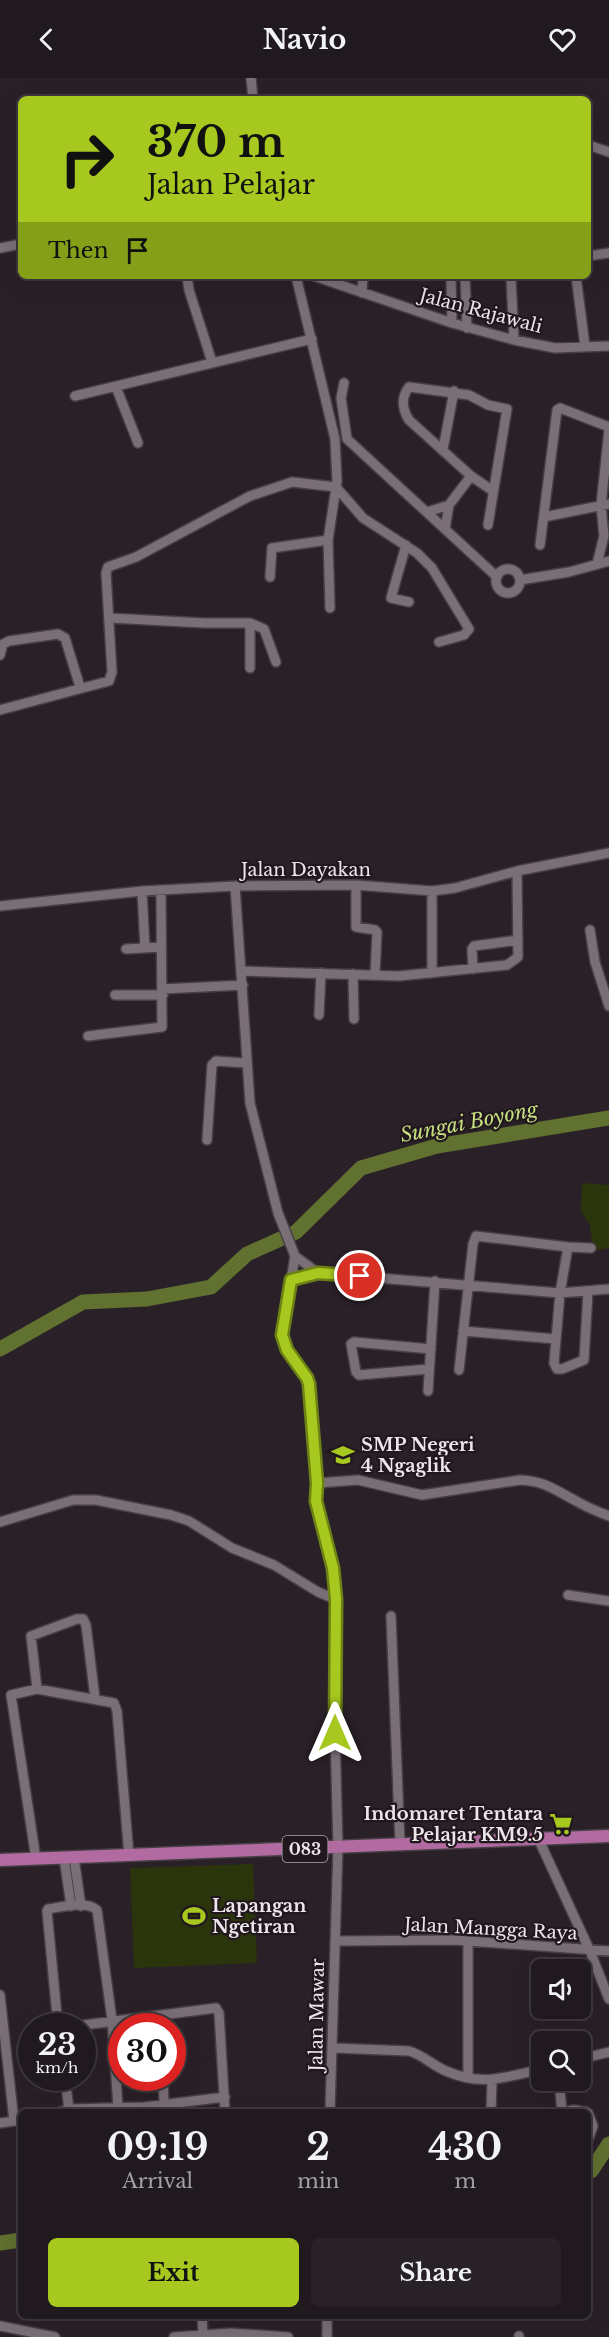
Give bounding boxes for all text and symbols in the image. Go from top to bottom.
icon: back [30,23,63,56]
text: Navio [263,23,346,56]
icon: heart [546,23,579,56]
text: 370 m [147,116,285,168]
icon: right [48,120,126,198]
text: Jalan Pelajar [147,168,315,201]
icon: arrive [121,234,154,267]
text: Then [48,237,109,264]
street label: Jalan Rajawali [415,284,545,338]
street label: Jalan Dayakan [239,859,371,881]
water label: Sungai Boyong [398,1097,541,1147]
pin [334,1250,385,1301]
icon: arrive [343,1259,376,1292]
place label: SMP Negeri 4 Ngaglik [361,1434,475,1477]
school or university icon: SMP Negeri 4 Ngaglik [330,1442,356,1468]
position arrow [303,1701,367,1765]
place label: Indomaret Tentara Pelajar KM9.5 [364,1803,544,1846]
supermarket icon: Indomaret Tentara Pelajar KM9.5 [548,1811,574,1837]
road number: 083 [282,1836,328,1862]
place label: Lapangan Ngetiran [212,1895,306,1938]
sports icon: Lapangan Ngetiran [181,1903,207,1929]
street label: Jalan Mangga Raya [402,1913,578,1945]
street label: Jalan Mawar [305,1958,329,2074]
map controls [531,1959,591,2091]
button: sound [531,1959,591,2019]
speed limit sign: 30 [108,2013,186,2091]
text: 23 [38,2026,76,2063]
button: search [531,2031,591,2091]
text: km/h [36,2058,78,2077]
text: 09:19 [107,2125,208,2170]
text: 2 [307,2125,330,2170]
text: 430 [428,2125,502,2170]
text: Arrival [122,2169,193,2193]
text: min [297,2169,339,2193]
text: m [454,2169,476,2193]
button: Exit [48,2238,299,2307]
button: Share [311,2238,561,2307]

